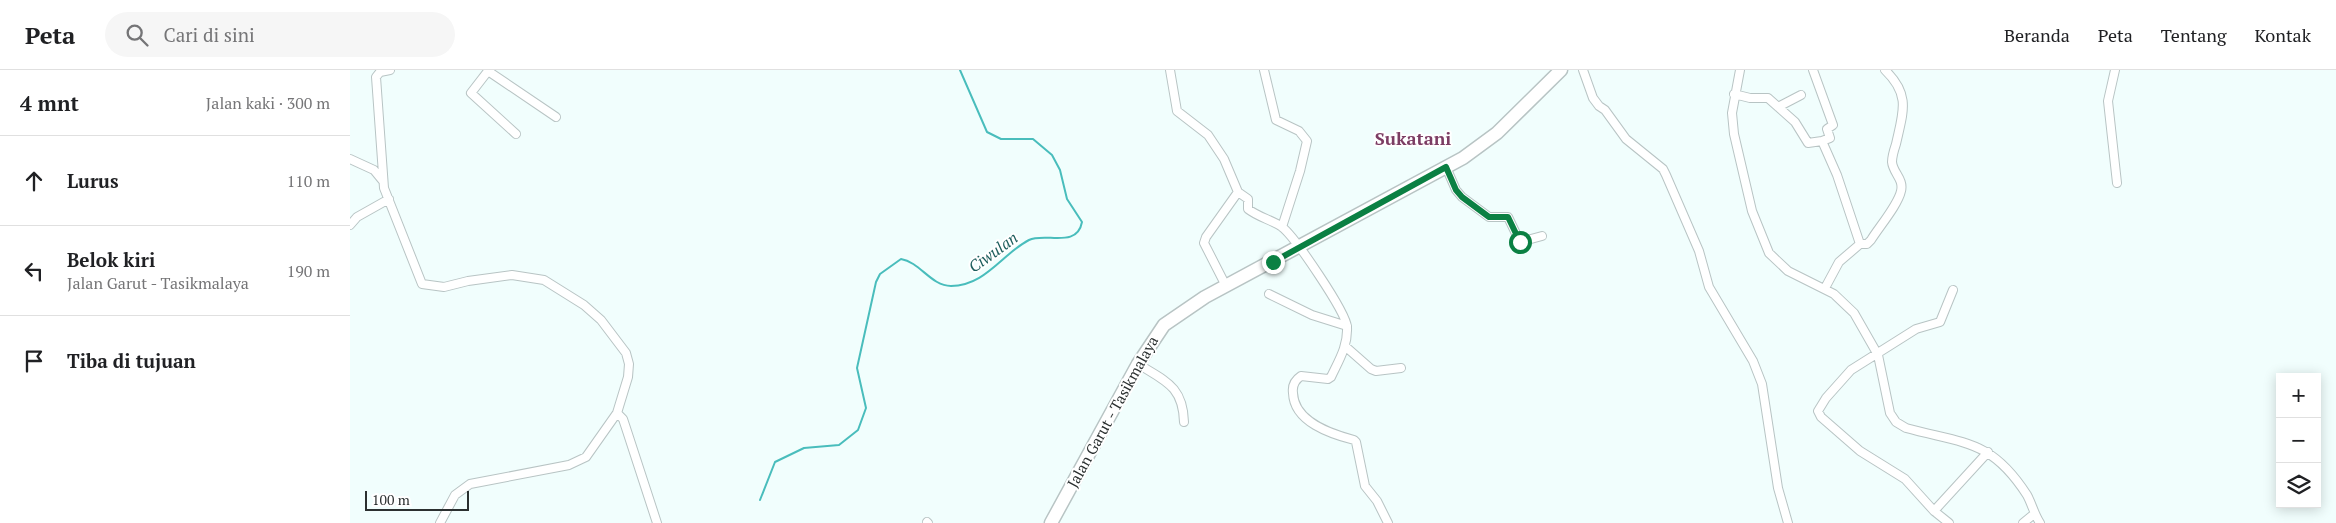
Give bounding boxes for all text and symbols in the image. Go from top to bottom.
search box [105,12,455,57]
text: Peta [25,19,75,51]
icon: search [123,21,151,49]
text: Cari di sini [163,22,255,47]
text: Beranda [2004,23,2070,47]
text: Peta [2098,23,2133,47]
text: Tentang [2161,23,2227,47]
text: Kontak [2255,23,2311,47]
text: 4 mnt [20,89,79,117]
text: Jalan kaki · 300 m [206,92,330,114]
district label: Sukatani [1375,126,1451,150]
icon: ahead [20,167,48,195]
text: Lurus [67,168,119,193]
text: 110 m [287,170,330,192]
water label: Ciwulan [964,227,1022,277]
route start [1509,231,1532,254]
text: Belok kiri [67,247,155,272]
route end [1262,251,1285,274]
icon: left [20,257,48,285]
text: 190 m [287,260,330,282]
text: Jalan Garut - Tasikmalaya [67,272,249,294]
street label: Jalan Garut - Tasikmalaya [1062,332,1162,491]
icon: arrive [20,347,48,375]
text: Tiba di tujuan [67,348,196,373]
map controls [2276,373,2321,508]
button: + [2276,373,2321,418]
button: − [2276,418,2321,463]
button: layers [2276,463,2321,508]
scale bar [365,488,469,511]
text: 100 m [372,490,410,509]

